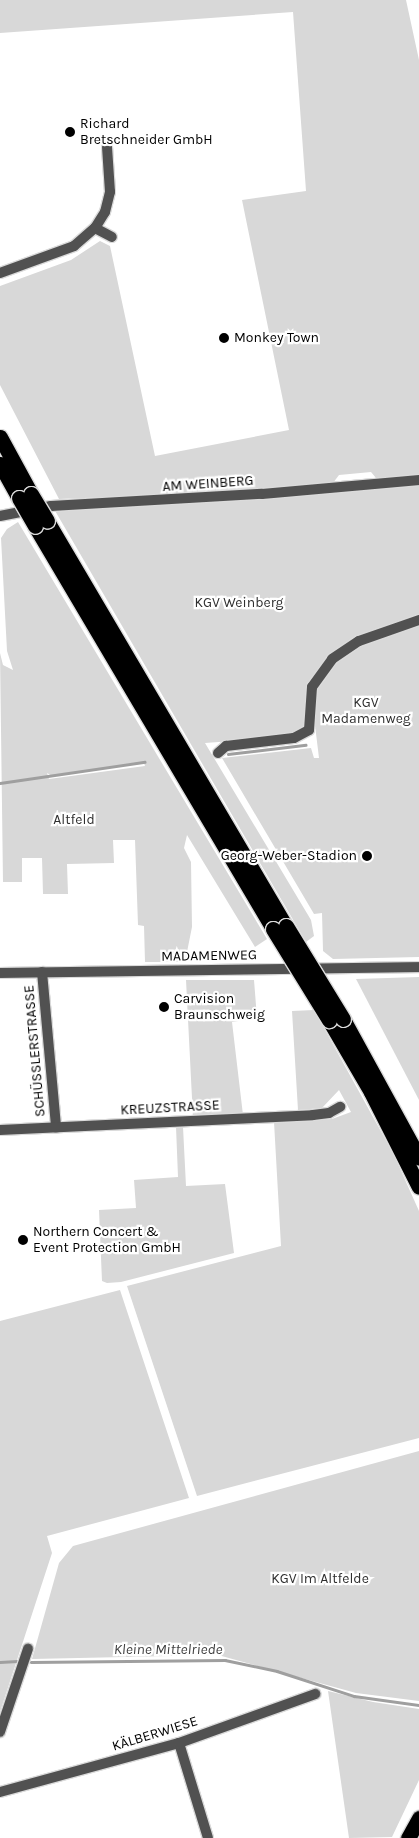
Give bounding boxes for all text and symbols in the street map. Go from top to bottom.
place label: Richard Bretschneider GmbH [80,116,213,148]
marker: Richard Bretschneider GmbH [64,126,76,138]
place label: Monkey Town [234,330,319,346]
marker: Monkey Town [218,332,230,344]
street label: AM WEINBERG [162,472,254,496]
park label: KGV Weinberg [195,595,283,611]
park label: KGV Madamenweg [321,695,411,728]
park label: Altfeld [53,812,95,828]
place label: Georg-Weber-Stadion [221,848,357,864]
marker: Georg-Weber-Stadion [361,850,373,862]
street label: MADAMENWEG [161,947,257,965]
street label: SCHÜSSLERSTRASSE [21,984,49,1118]
place label: Carvision Braunschweig [174,991,265,1024]
marker: Carvision Braunschweig [158,1001,170,1013]
street label: KREUZSTRASSE [120,1097,220,1119]
place label: Northern Concert & Event Protection GmbH [33,1224,181,1256]
marker: Northern Concert & Event Protection GmbH [17,1234,29,1246]
park label: KGV Im Altfelde [271,1571,369,1587]
water label: Kleine Mittelriede [114,1641,222,1659]
street label: KÄLBERWIESE [110,1713,200,1755]

